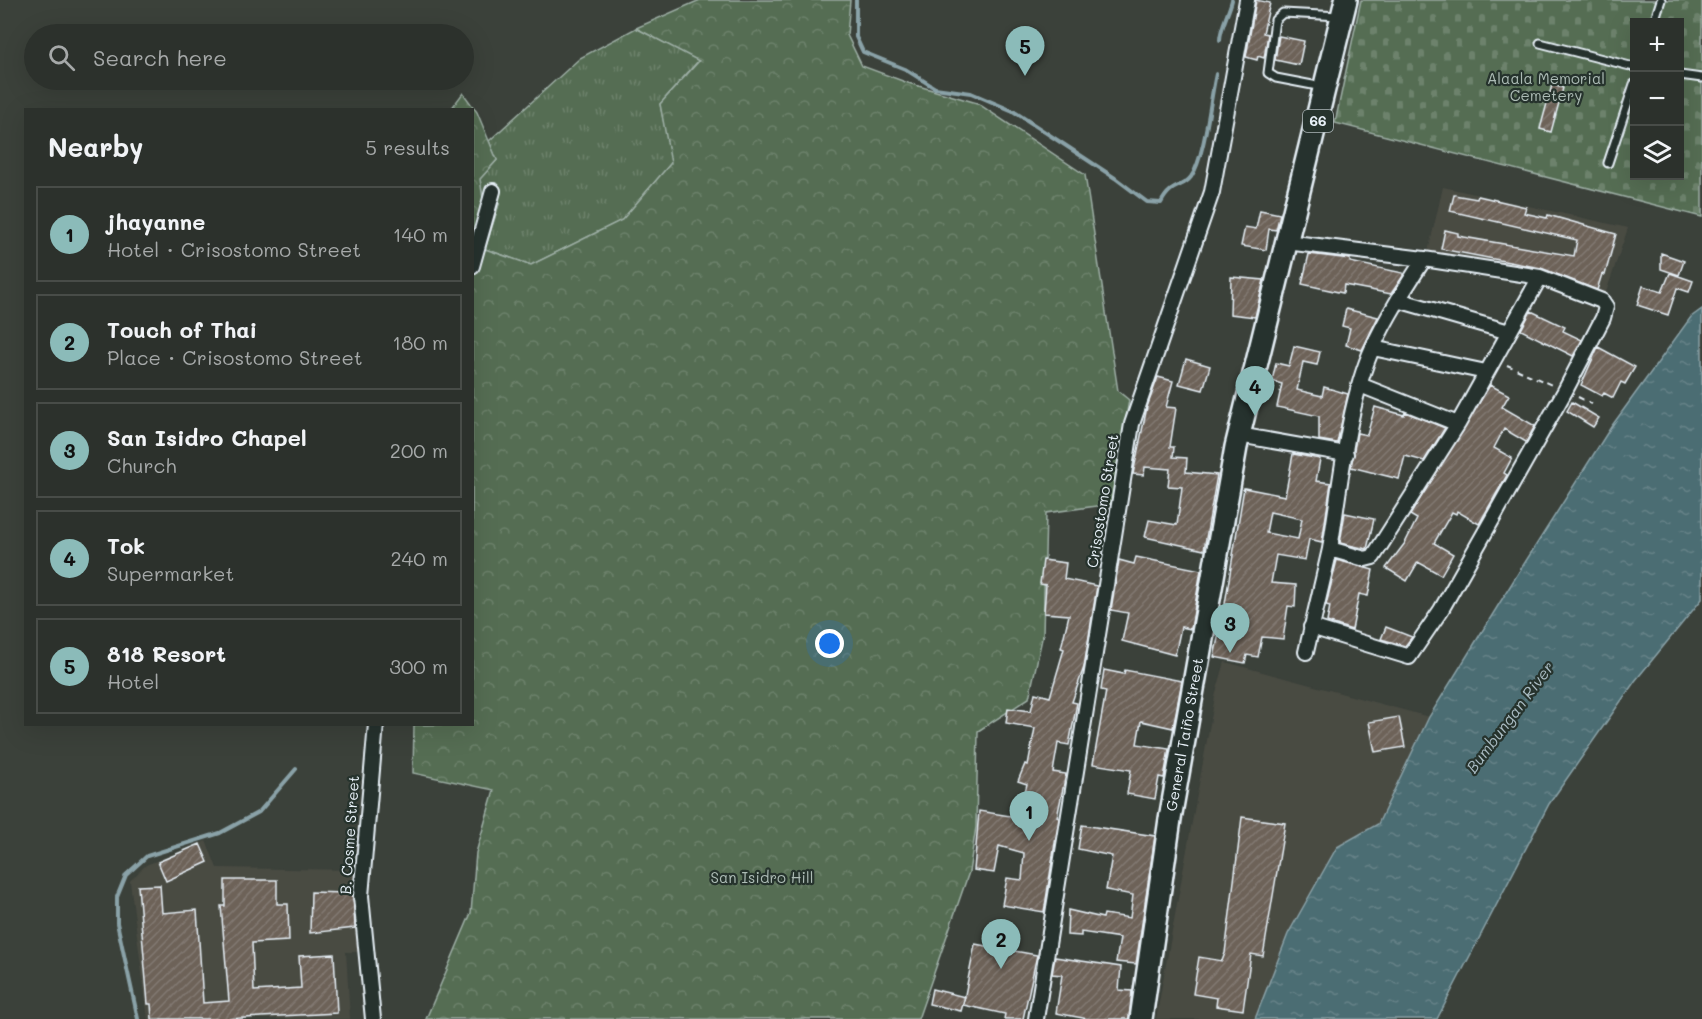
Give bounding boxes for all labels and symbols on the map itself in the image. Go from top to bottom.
pin: 5 [1006,26,1044,76]
park label: Alaala Memorial Cemetery [1487,68,1605,105]
road number: 66 [1303,110,1333,132]
pin: 4 [1236,366,1274,416]
street label: Crisostomo Street [1082,433,1122,569]
pin: 3 [1210,604,1250,653]
your location [815,629,844,658]
street label: General Taiño Street [1161,656,1207,813]
water label: Bumbungan River [1461,657,1558,777]
street label: B. Cosme Street [335,775,363,895]
pin: 1 [1010,792,1048,841]
park label: San Isidro Hill [711,867,813,887]
pin: 2 [982,920,1020,969]

